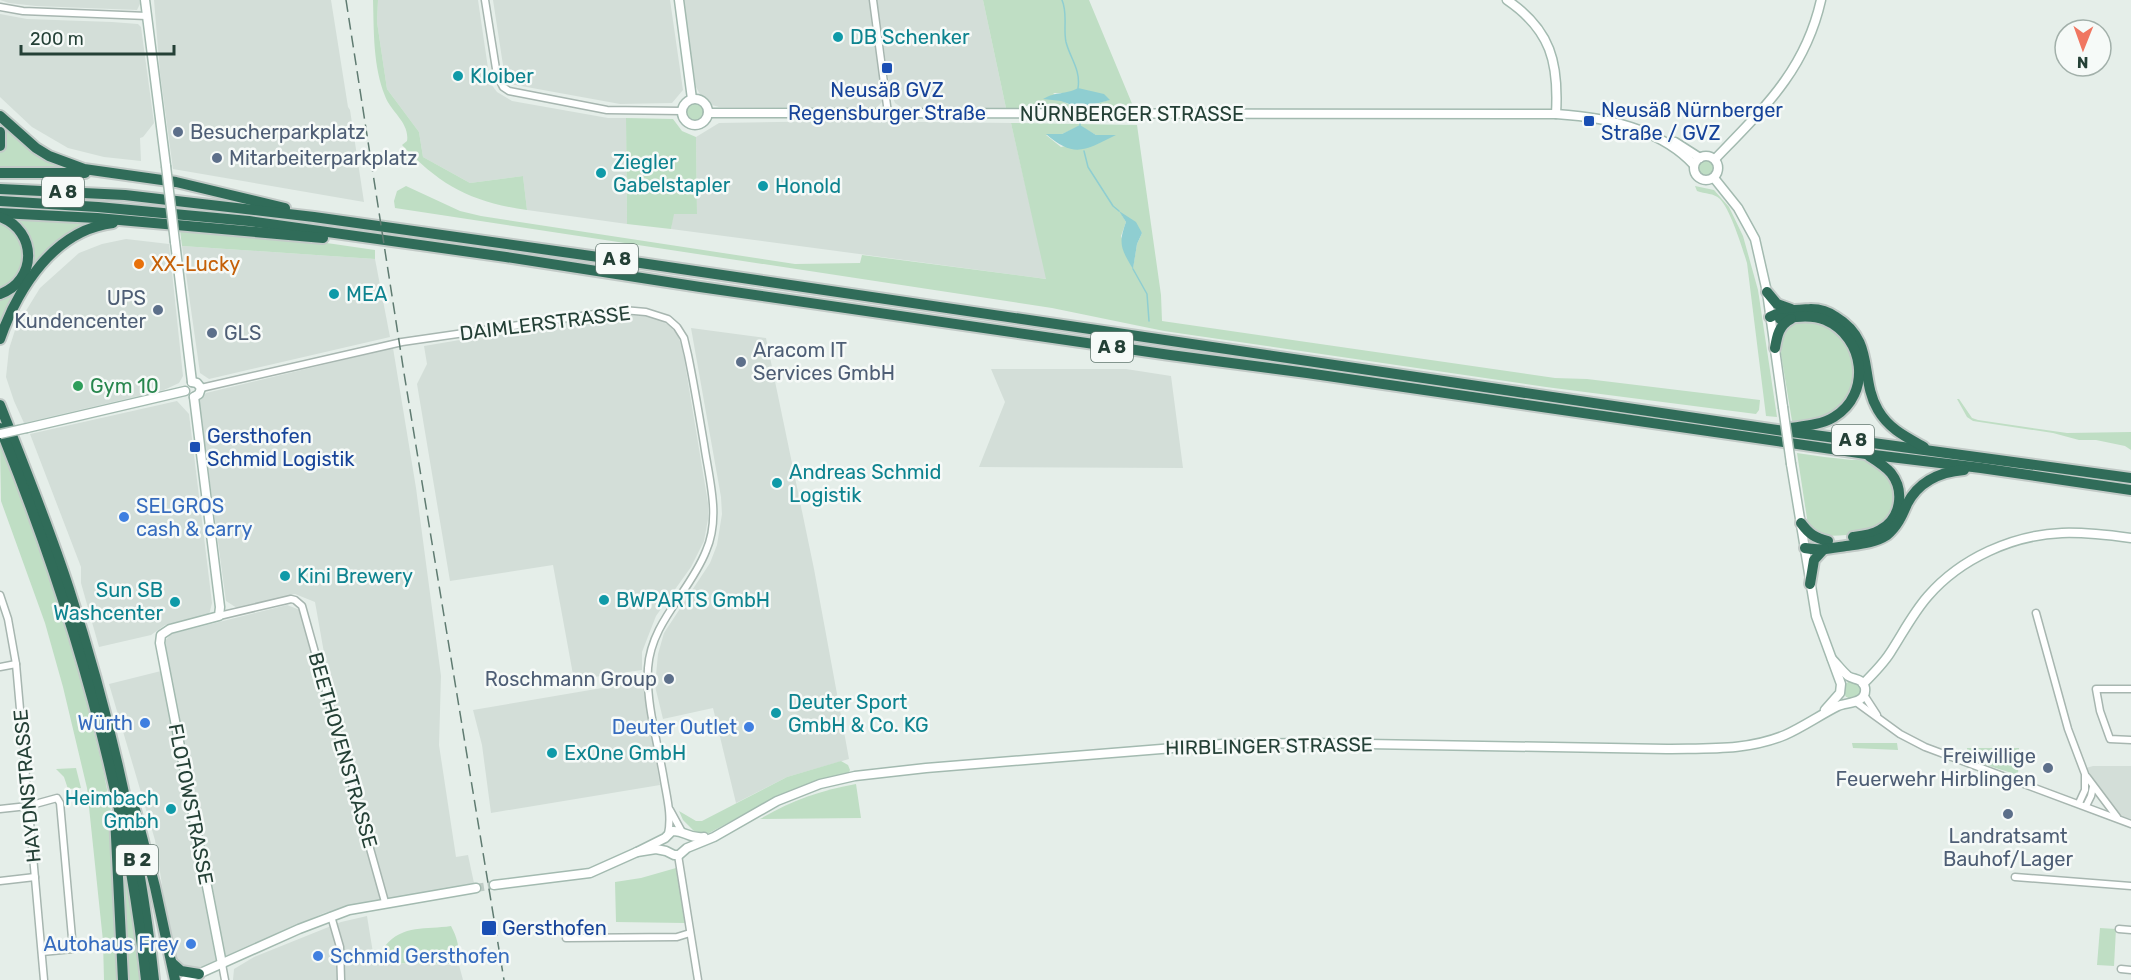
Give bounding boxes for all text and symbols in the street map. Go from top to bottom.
scale bar [21,18,174,56]
north arrow [2053,18,2113,78]
place label: DB Schenker [850,25,970,49]
text: 200 m [30,28,84,50]
marker: DB Schenker [831,30,845,44]
text: N [2077,53,2089,72]
marker: Neusäß GVZ Regensburger Straße [880,61,894,75]
place label: Kloiber [470,64,534,88]
marker: Kloiber [451,69,465,83]
place label: Neusäß GVZ Regensburger Straße [788,78,986,125]
place label: Neusäß Nürnberger Straße / GVZ [1601,98,1783,145]
street label: NÜRNBERGER STRASSE [1020,102,1244,126]
marker: Neusäß Nürnberger Straße / GVZ [1582,114,1596,128]
place label: Besucherparkplatz [190,120,365,144]
marker: Besucherparkplatz [171,125,185,139]
place label: Mitarbeiterparkplatz [229,146,417,170]
place label: Ziegler Gabelstapler [613,150,731,197]
marker: Mitarbeiterparkplatz [210,151,224,165]
marker: Ziegler Gabelstapler [594,166,608,180]
place label: Honold [775,174,841,198]
road number: A 8 [42,177,84,207]
marker: Honold [756,179,770,193]
road number: A 8 [596,244,638,274]
place label: XX-Lucky [151,252,240,276]
marker: XX-Lucky [132,257,146,271]
place label: MEA [346,282,387,306]
place label: UPS Kundencenter [14,286,146,333]
marker: MEA [327,287,341,301]
street label: DAIMLERSTRASSE [458,301,632,345]
marker: UPS Kundencenter [151,303,165,317]
place label: GLS [224,321,261,345]
marker: GLS [205,326,219,340]
road number: A 8 [1091,332,1133,362]
place label: Aracom IT Services GmbH [753,338,895,385]
marker: Aracom IT Services GmbH [734,355,748,369]
place label: Gym 10 [90,374,159,398]
marker: Gym 10 [71,379,85,393]
place label: Gersthofen Schmid Logistik [207,424,355,471]
road number: A 8 [1832,425,1874,455]
marker: Gersthofen Schmid Logistik [188,440,202,454]
place label: Andreas Schmid Logistik [789,460,941,507]
marker: Andreas Schmid Logistik [770,476,784,490]
place label: SELGROS cash & carry [136,494,252,541]
marker: SELGROS cash & carry [117,510,131,524]
place label: Kini Brewery [297,564,413,588]
marker: Kini Brewery [278,569,292,583]
place label: Sun SB Washcenter [53,578,163,625]
place label: BWPARTS GmbH [616,588,770,612]
marker: BWPARTS GmbH [597,593,611,607]
marker: Sun SB Washcenter [168,595,182,609]
street label: BEETHOVENSTRASSE [304,649,382,851]
place label: Roschmann Group [485,667,657,691]
marker: Roschmann Group [662,672,676,686]
place label: Deuter Sport GmbH & Co. KG [788,690,929,737]
marker: Deuter Sport GmbH & Co. KG [769,706,783,720]
street label: HAYDNSTRASSE [8,708,46,864]
place label: Würth [78,711,133,735]
place label: Deuter Outlet [612,715,737,739]
marker: Würth [138,716,152,730]
marker: Deuter Outlet [742,720,756,734]
street label: FLOTOWSTRASSE [164,721,218,887]
street label: HIRBLINGER STRASSE [1165,732,1373,760]
place label: ExOne GmbH [564,741,686,765]
place label: Freiwillige Feuerwehr Hirblingen [1836,744,2036,791]
marker: ExOne GmbH [545,746,559,760]
marker: Freiwillige Feuerwehr Hirblingen [2041,761,2055,775]
place label: Heimbach Gmbh [65,786,159,833]
marker: Heimbach Gmbh [164,802,178,816]
marker: Landratsamt Bauhof/Lager [2001,807,2015,821]
place label: Landratsamt Bauhof/Lager [1943,824,2074,871]
road number: B 2 [116,845,158,875]
place label: Gersthofen [502,916,607,940]
marker: Gersthofen [480,919,498,937]
place label: Autohaus Frey [43,932,179,956]
marker: Autohaus Frey [184,937,198,951]
place label: Schmid Gersthofen [330,944,510,968]
marker: Schmid Gersthofen [311,949,325,963]

